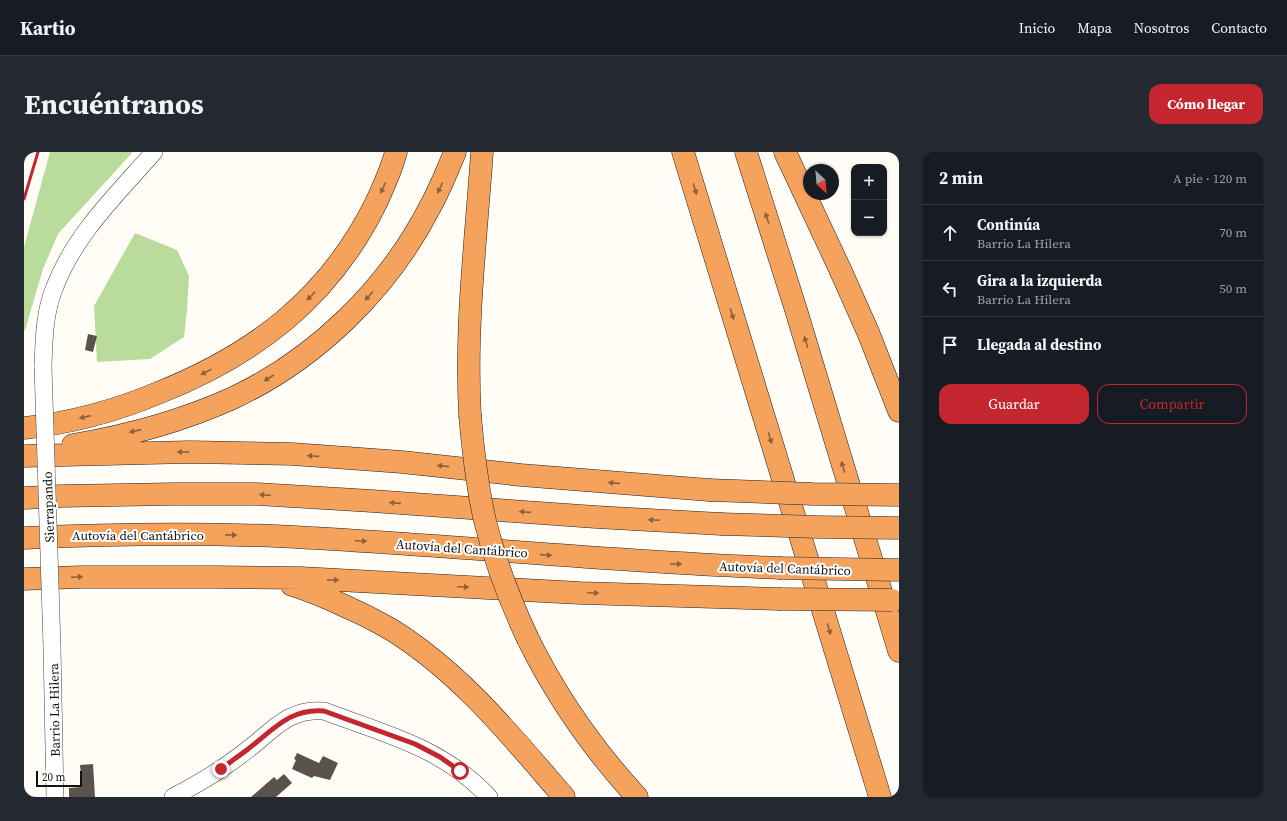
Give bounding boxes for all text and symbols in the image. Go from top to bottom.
text: Kartio [20,15,76,41]
text: Inicio [1019,18,1055,38]
text: Mapa [1077,18,1112,38]
text: Nosotros [1134,18,1189,38]
text: Contacto [1211,18,1267,38]
button: Cómo llegar [1149,84,1263,124]
text: Encuéntranos [24,85,204,123]
north arrow [803,164,839,200]
map controls [851,164,887,236]
button: + [851,164,887,200]
text: 2 min [939,166,983,190]
text: A pie · 120 m [1173,170,1247,187]
one-way arrow [437,182,443,194]
one-way arrow [379,183,385,195]
one-way arrow [692,184,698,196]
button: − [851,200,887,236]
one-way arrow [764,212,770,224]
text: Continúa [977,214,1040,235]
icon: ahead [939,222,961,244]
text: 70 m [1219,224,1247,241]
text: Barrio La Hilera [977,235,1071,252]
text: Gira a la izquierda [977,270,1102,291]
icon: left [939,278,961,300]
text: 50 m [1219,280,1247,297]
one-way arrow [306,291,316,301]
one-way arrow [364,291,373,301]
text: Barrio La Hilera [977,291,1071,308]
one-way arrow [729,308,735,320]
icon: arrive [939,334,961,356]
text: Llegada al destino [977,334,1102,355]
one-way arrow [803,336,809,348]
one-way arrow [201,369,212,375]
one-way arrow [263,375,274,382]
button: Guardar [939,384,1089,424]
button: Compartir [1097,384,1247,424]
one-way arrow [79,415,91,421]
one-way arrow [129,429,141,435]
one-way arrow [767,432,773,444]
one-way arrow [176,449,189,455]
one-way arrow [307,452,319,459]
one-way arrow [840,460,846,472]
one-way arrow [437,463,449,470]
street label: Sierrapando [39,471,58,543]
one-way arrow [608,479,620,486]
one-way arrow [259,491,271,498]
one-way arrow [389,499,401,506]
one-way arrow [519,508,531,515]
one-way arrow [648,517,660,524]
street label: Autovía del Cantábrico [72,527,204,544]
one-way arrow [225,532,238,538]
street label: Autovía del Cantábrico [396,535,528,562]
one-way arrow [355,538,367,545]
one-way arrow [540,551,552,558]
street label: Autovía del Cantábrico [719,558,851,579]
one-way arrow [670,560,682,567]
one-way arrow [71,574,83,581]
one-way arrow [327,576,339,583]
one-way arrow [457,583,469,590]
one-way arrow [587,590,600,596]
one-way arrow [826,624,832,636]
street label: Barrio La Hilera [45,663,64,757]
route end [212,760,230,778]
route start [451,762,469,780]
scale bar [36,769,82,788]
text: 20 m [42,770,65,785]

